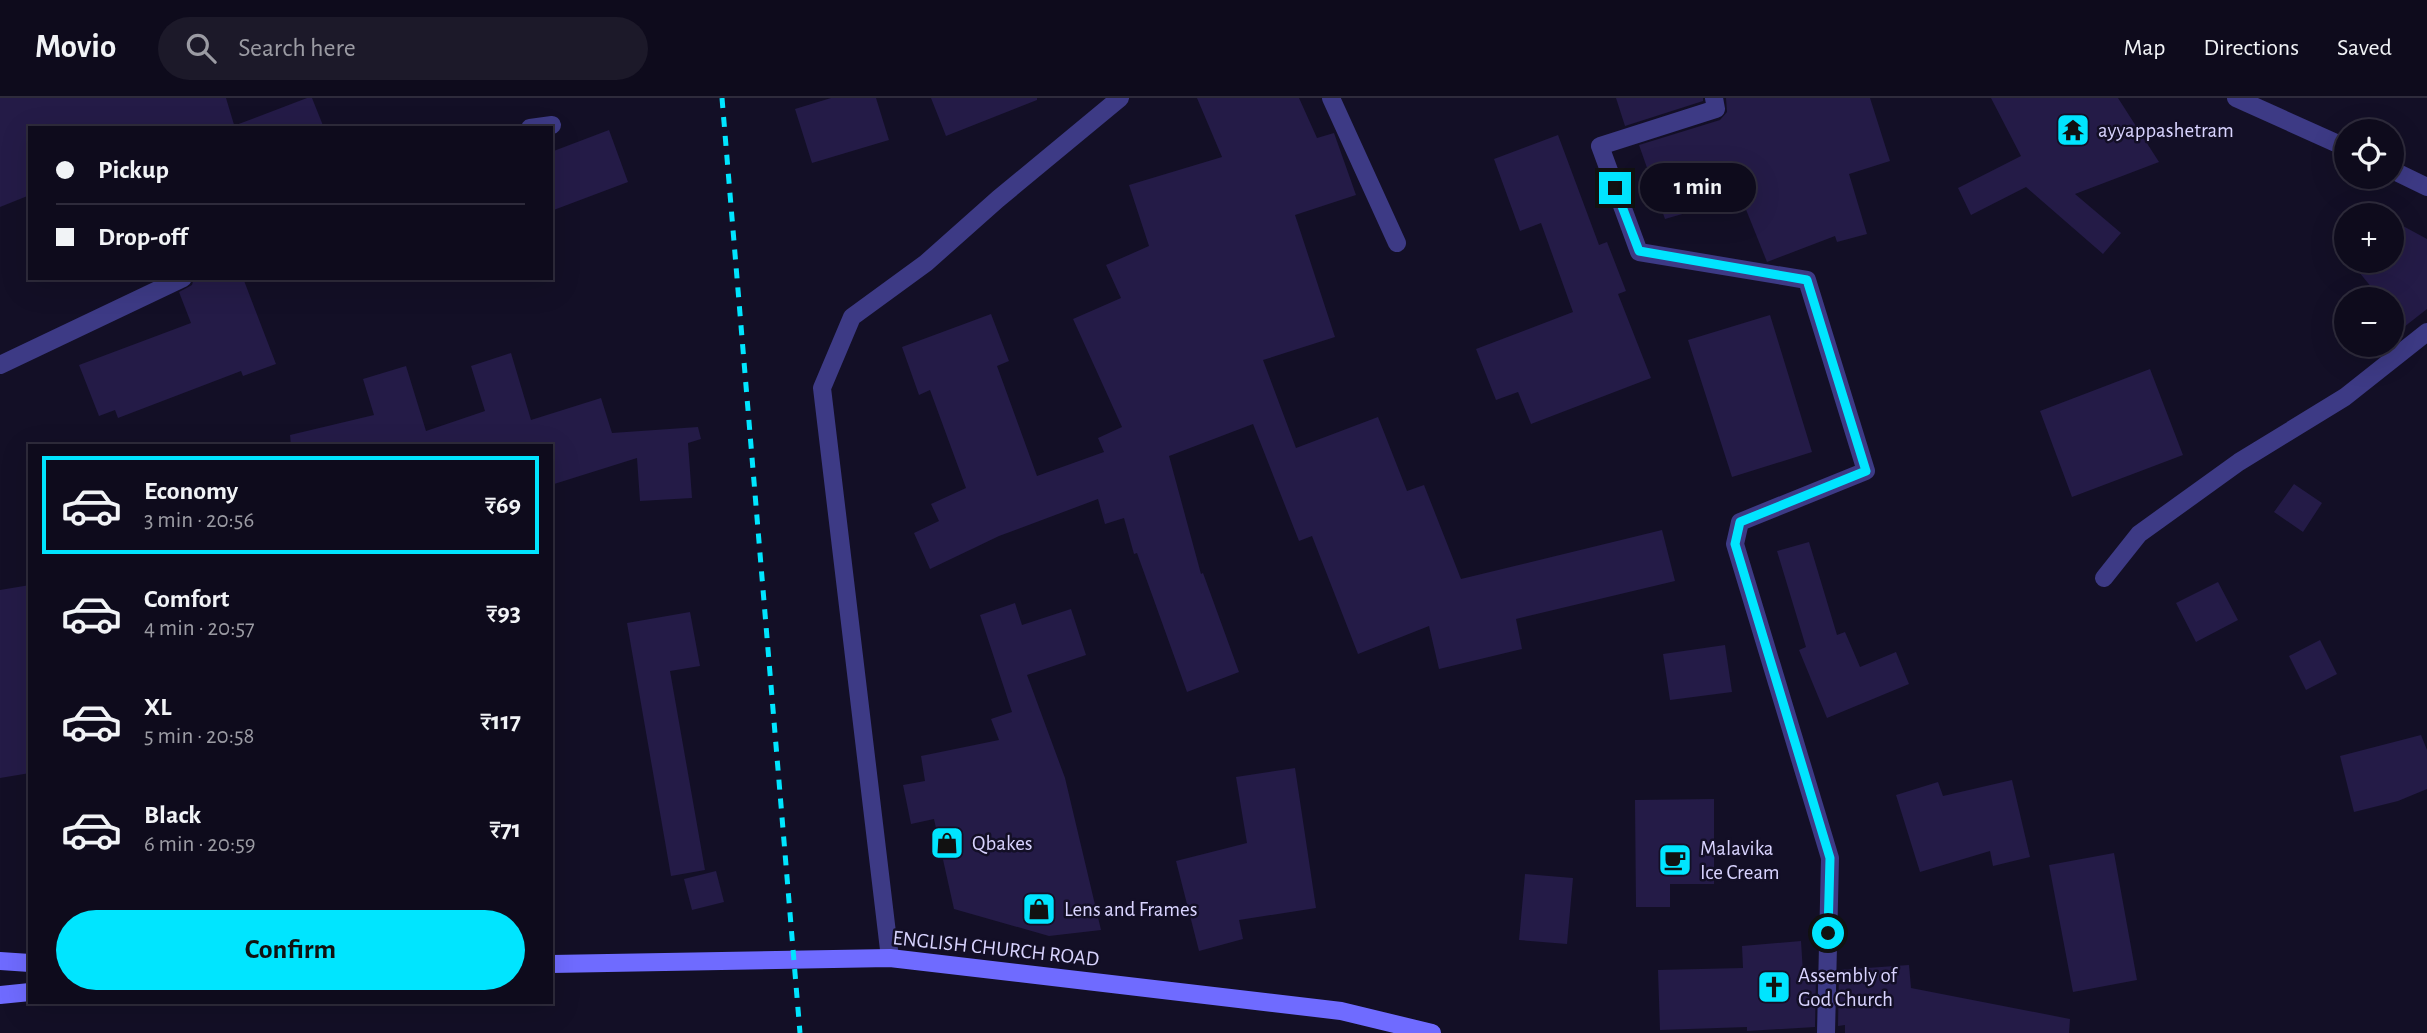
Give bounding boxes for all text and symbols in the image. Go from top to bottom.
search box [158,17,648,80]
icon: search [182,29,220,67]
text: Movio [35,31,116,64]
text: Search here [238,35,356,61]
text: Map [2123,36,2165,60]
text: Directions [2203,36,2299,60]
text: Saved [2337,36,2392,60]
temple icon: ayyappashetram [2054,111,2092,149]
map controls [2334,119,2404,357]
button: locate [2334,119,2404,189]
place label: ayyappashetram [2098,120,2234,141]
text: Pickup [98,157,169,183]
callout: 1 min [1640,164,1755,212]
route end [1599,172,1631,204]
text: 1 min [1674,176,1722,199]
button: + [2334,203,2404,273]
text: Drop-off [98,224,187,250]
button: − [2334,287,2404,357]
icon: car [60,474,123,537]
text: Economy [144,478,238,504]
text: ₹69 [485,492,521,518]
text: 3 min · 20:56 [144,509,254,532]
icon: car [60,582,123,645]
text: Comfort [144,586,229,612]
text: ₹93 [486,600,521,626]
text: 4 min · 20:57 [144,617,255,640]
icon: car [60,690,123,753]
text: XL [144,694,171,720]
text: ₹117 [480,708,521,734]
text: 5 min · 20:58 [144,725,255,748]
icon: car [60,798,123,861]
text: Black [144,802,201,828]
text: ₹71 [490,816,521,842]
shop icon: Qbakes [928,824,966,862]
text: 6 min · 20:59 [144,833,256,856]
place label: Qbakes [972,833,1033,854]
place label: Malavika Ice Cream [1700,838,1780,883]
cafe icon: Malavika Ice Cream [1656,841,1694,879]
shop icon: Lens and Frames [1020,890,1058,928]
place label: Lens and Frames [1064,899,1198,920]
button: Confirm [56,910,525,990]
route start [1812,917,1844,949]
street label: ENGLISH CHURCH ROAD [892,927,1100,970]
place label: Assembly of God Church [1798,965,1898,1010]
church icon: Assembly of God Church [1755,968,1793,1006]

